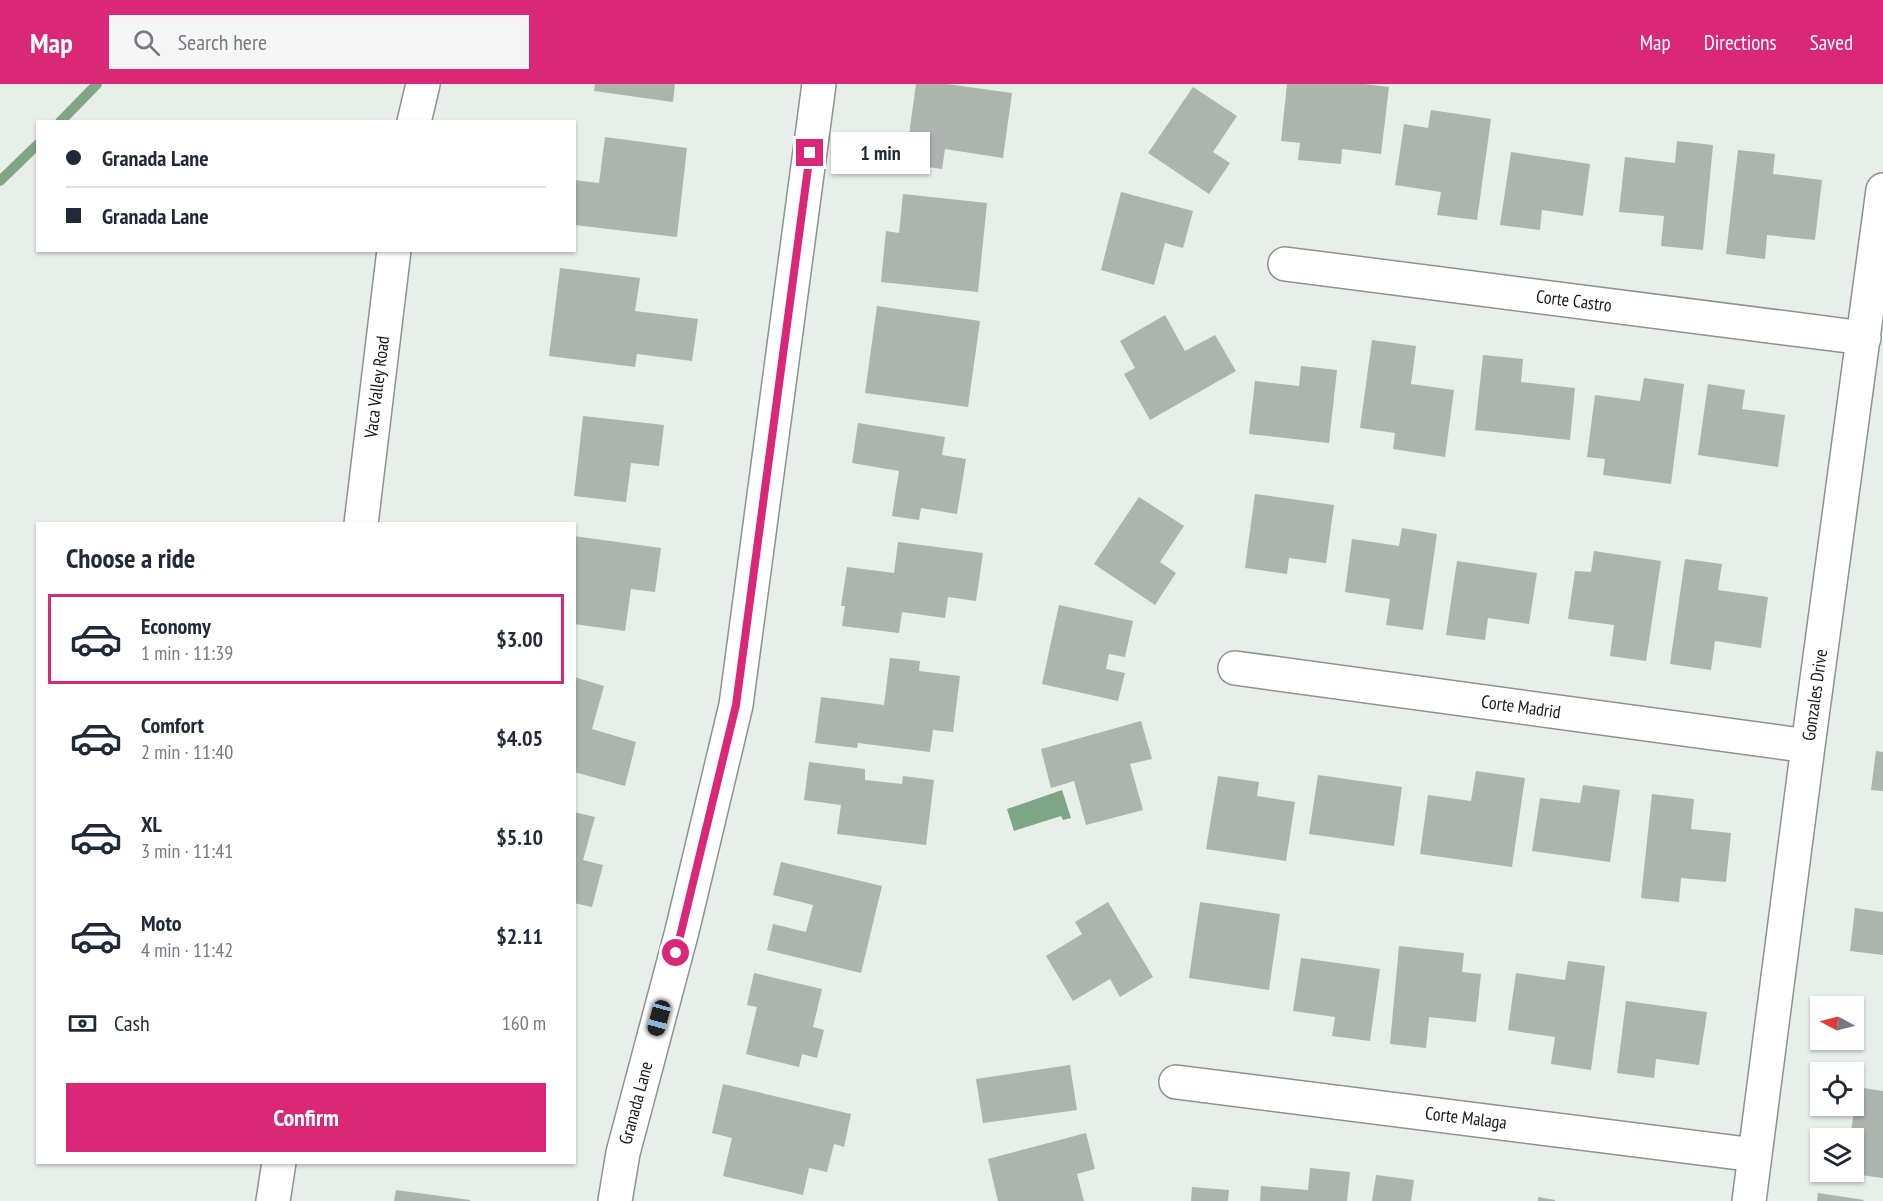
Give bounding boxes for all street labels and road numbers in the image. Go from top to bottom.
street label: Corte Castro [1535,284,1613,317]
street label: Vaca Valley Road [359,334,394,440]
street label: Gonzales Drive [1797,648,1832,742]
street label: Corte Madrid [1480,690,1562,723]
street label: Granada Lane [613,1059,658,1147]
street label: Corte Malaga [1424,1101,1508,1134]

